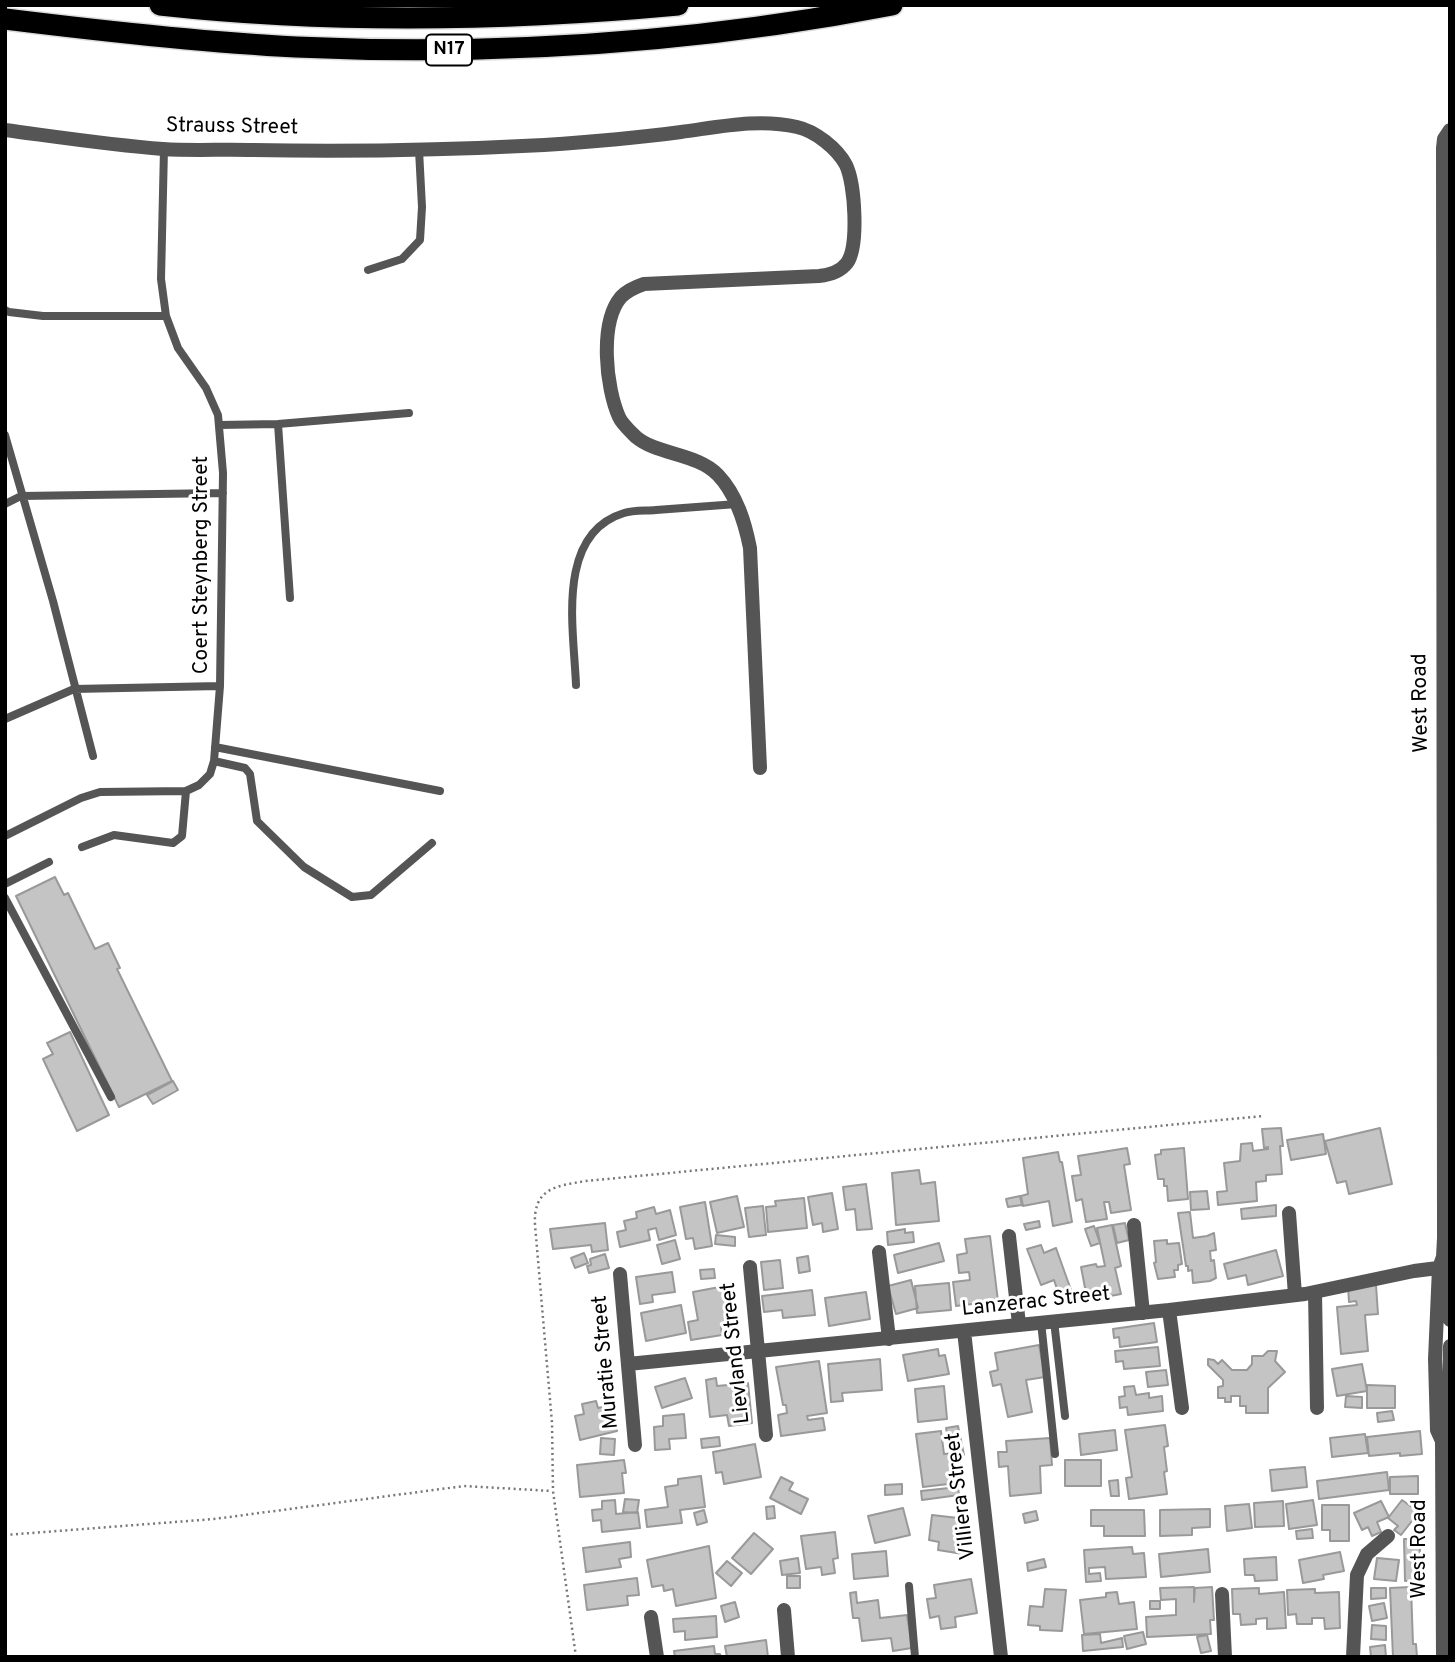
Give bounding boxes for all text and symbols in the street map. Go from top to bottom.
road number: N17 [426,34,472,66]
street label: Strauss Street [166,114,298,142]
street label: Coert Steynberg Street [190,456,216,674]
street label: West Road [1409,653,1435,753]
street label: Lievland Street [717,1281,757,1425]
street label: Lanzerac Street [961,1283,1111,1323]
street label: Muratie Street [589,1294,625,1430]
street label: Villiera Street [942,1431,982,1561]
street label: West Road [1408,1499,1434,1599]

